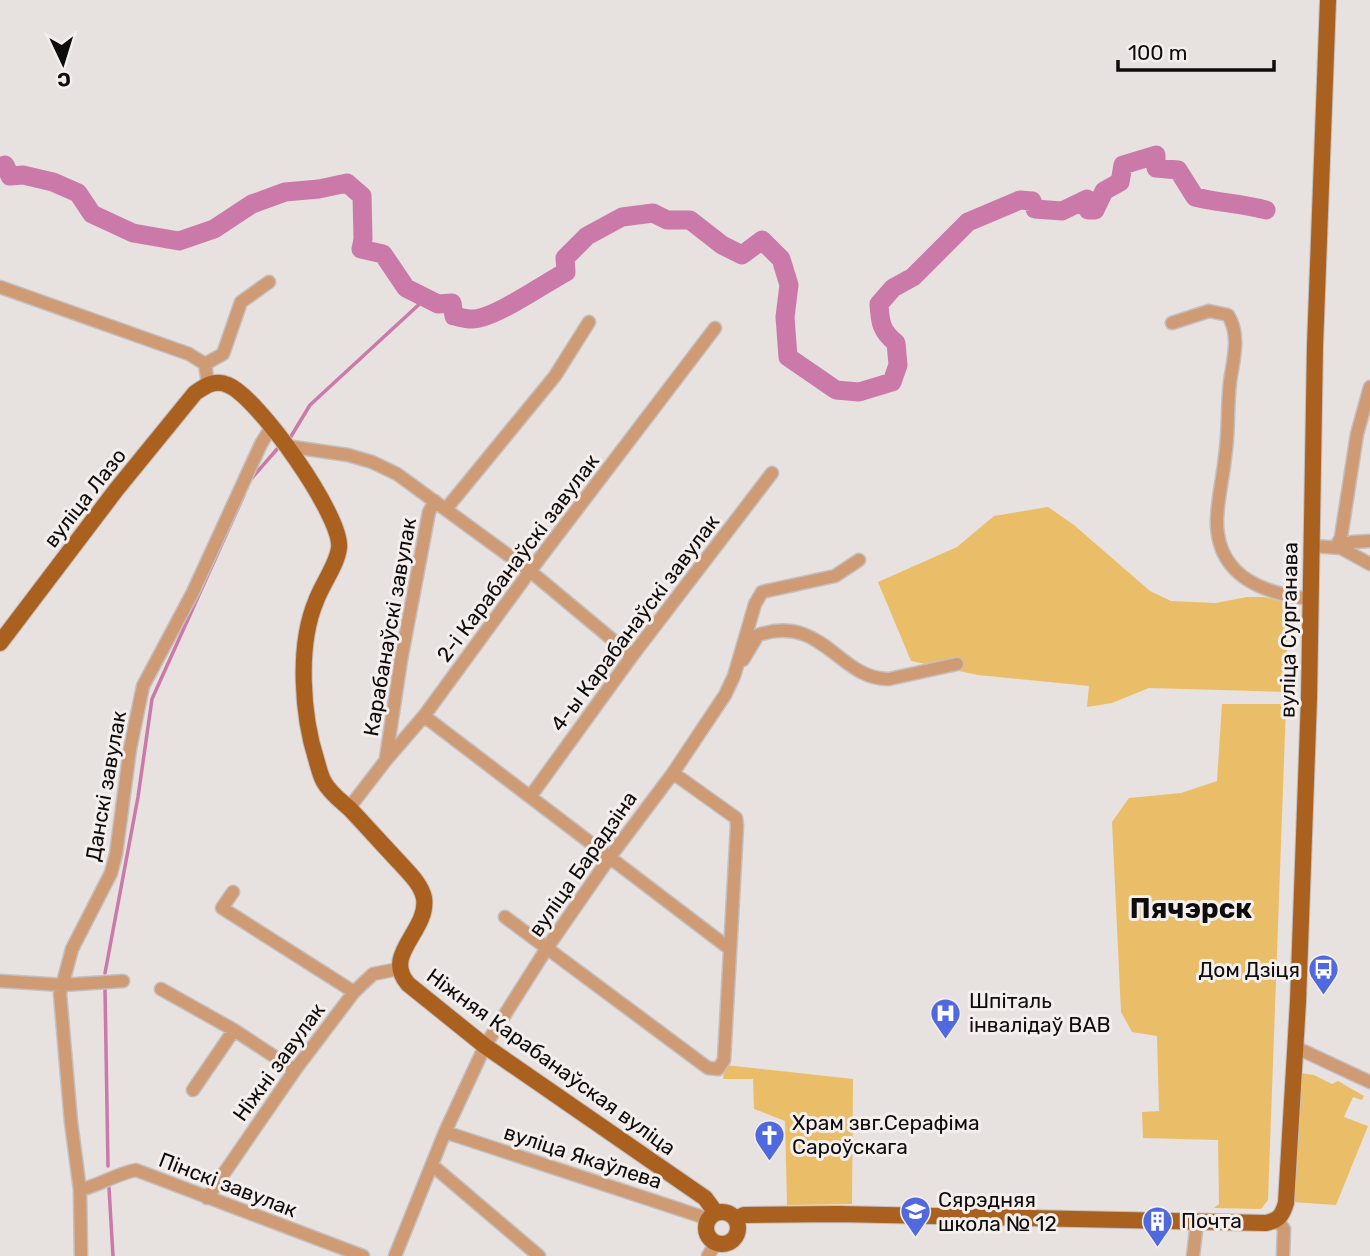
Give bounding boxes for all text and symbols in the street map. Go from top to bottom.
north arrow [28,28,98,98]
scale bar [1118,28,1274,72]
text: 100 m [1128,40,1187,65]
text: С [57,68,72,91]
street label: вуліца Лазо [38,443,131,552]
street label: 2-і Карабанаўскі завулак [431,449,604,667]
street label: 4-ы Карабанаўскі завулак [545,509,724,736]
street label: Карабанаўскі завулак [358,516,421,738]
street label: вуліца Сурганава [1274,542,1303,718]
street label: Данскі завулак [80,709,131,863]
street label: вуліца Барадзіна [523,786,642,941]
district label: Пячэрск [1130,892,1252,925]
bus stop icon: Дом Дзіця [1306,953,1340,997]
place label: Дом Дзіця [1198,957,1300,982]
street label: Ніжняя Карабанаўская вуліца [422,963,681,1160]
place label: Шпіталь інвалідаў ВАВ [969,988,1110,1037]
hospital icon: Шпіталь інвалідаў ВАВ [929,996,963,1040]
street label: Ніжні завулак [227,998,330,1126]
place label: Храм звг.Серафіма Сароўскага [792,1110,980,1159]
church icon: Храм звг.Серафіма Сароўскага [752,1118,786,1162]
street label: вуліца Якаўлева [501,1119,665,1194]
street label: Пінскі завулак [156,1147,301,1222]
place label: Сярэдняя школа № 12 [938,1187,1057,1236]
school or university icon: Сярэдняя школа № 12 [898,1195,932,1239]
building icon: Почта [1141,1204,1175,1248]
place label: Почта [1181,1208,1242,1233]

